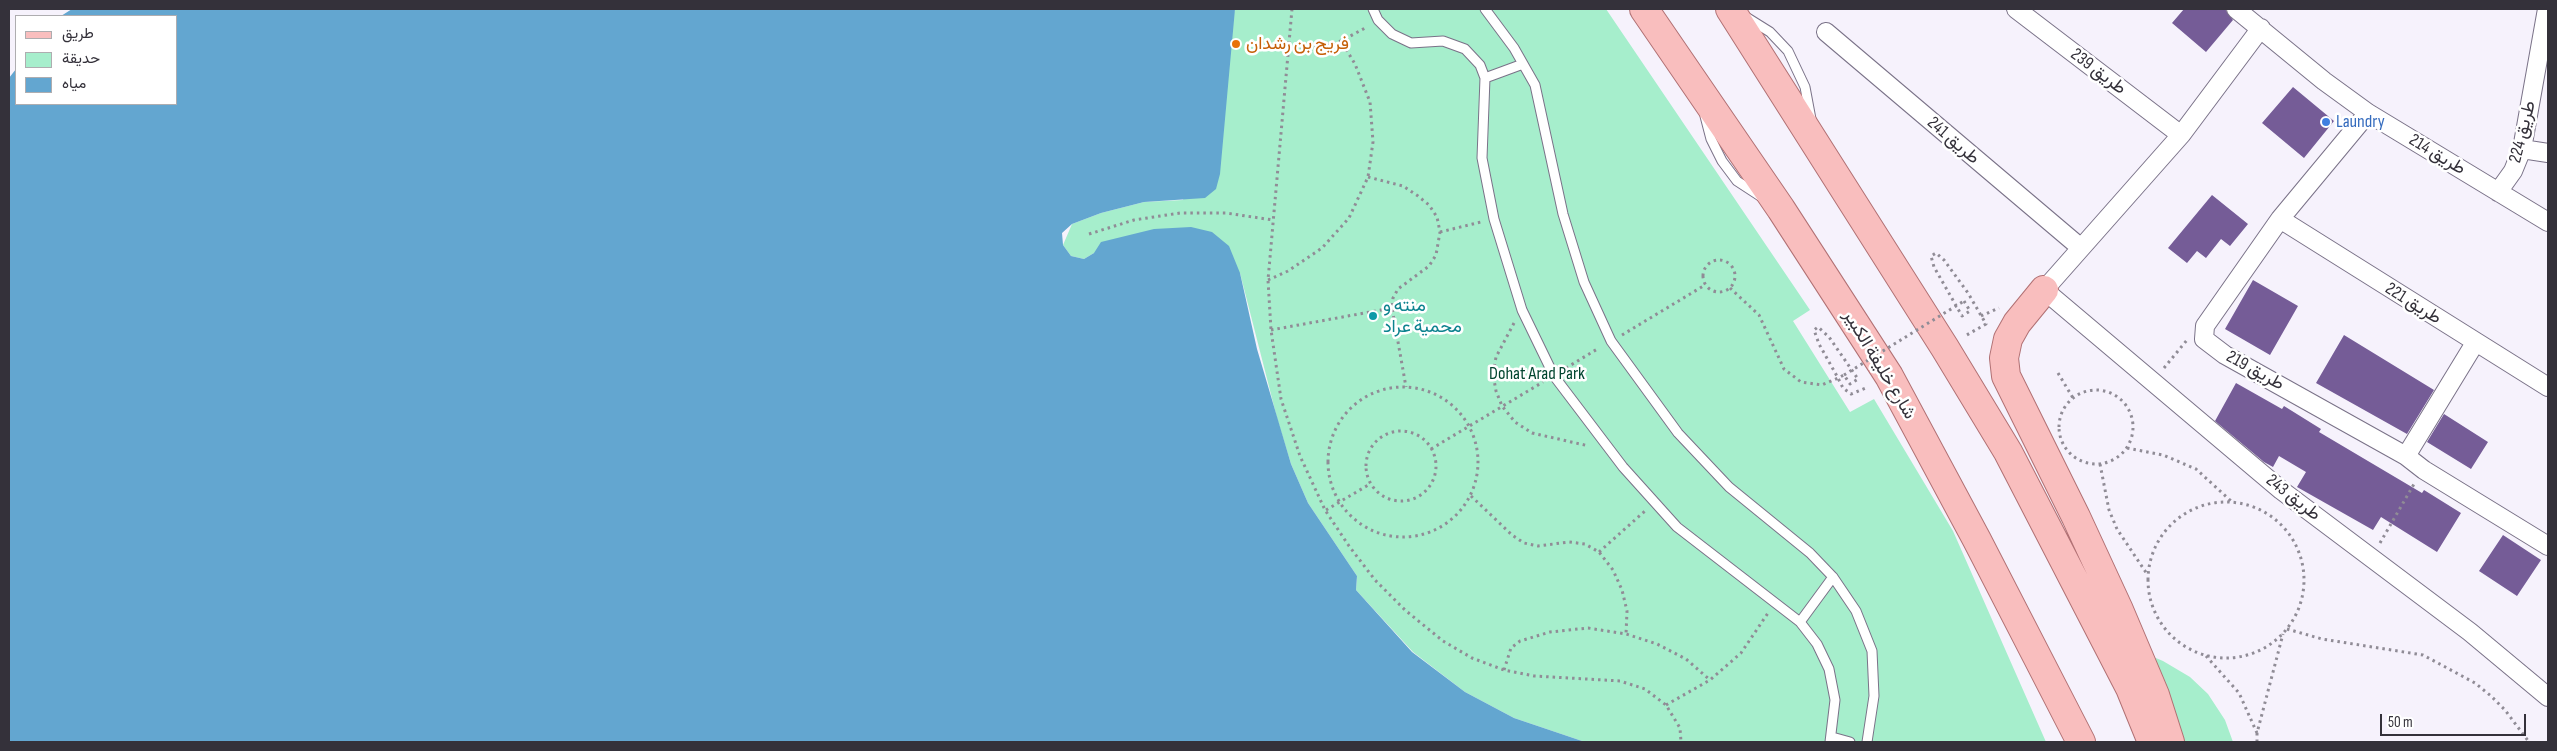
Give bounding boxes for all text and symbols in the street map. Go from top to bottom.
legend [15,15,178,105]
text: طريق [62,24,94,43]
place label: فريج بن رشدان [1246,33,1349,55]
marker: فريج بن رشدان [1230,38,1242,50]
street label: طريق 239 [2066,44,2130,100]
text: حديقة [62,49,100,68]
text: مياه [62,74,86,93]
street label: طريق 224 [2505,99,2541,165]
place label: Laundry [2336,111,2385,133]
street label: طريق 241 [1922,112,1984,170]
marker: Laundry [2320,116,2332,128]
street label: طريق 214 [2405,130,2469,180]
street label: طريق 221 [2381,278,2445,330]
place label: منته و محمية عراد [1383,295,1462,338]
street label: شارع خليفة الكبير [1838,307,1920,423]
marker: منته و محمية عراد [1367,310,1379,322]
street label: طريق 219 [2222,346,2288,396]
park label: Dohat Arad Park [1489,363,1585,385]
street label: طريق 243 [2261,470,2325,526]
scale bar [2382,704,2528,736]
text: 50 m [2388,713,2413,732]

